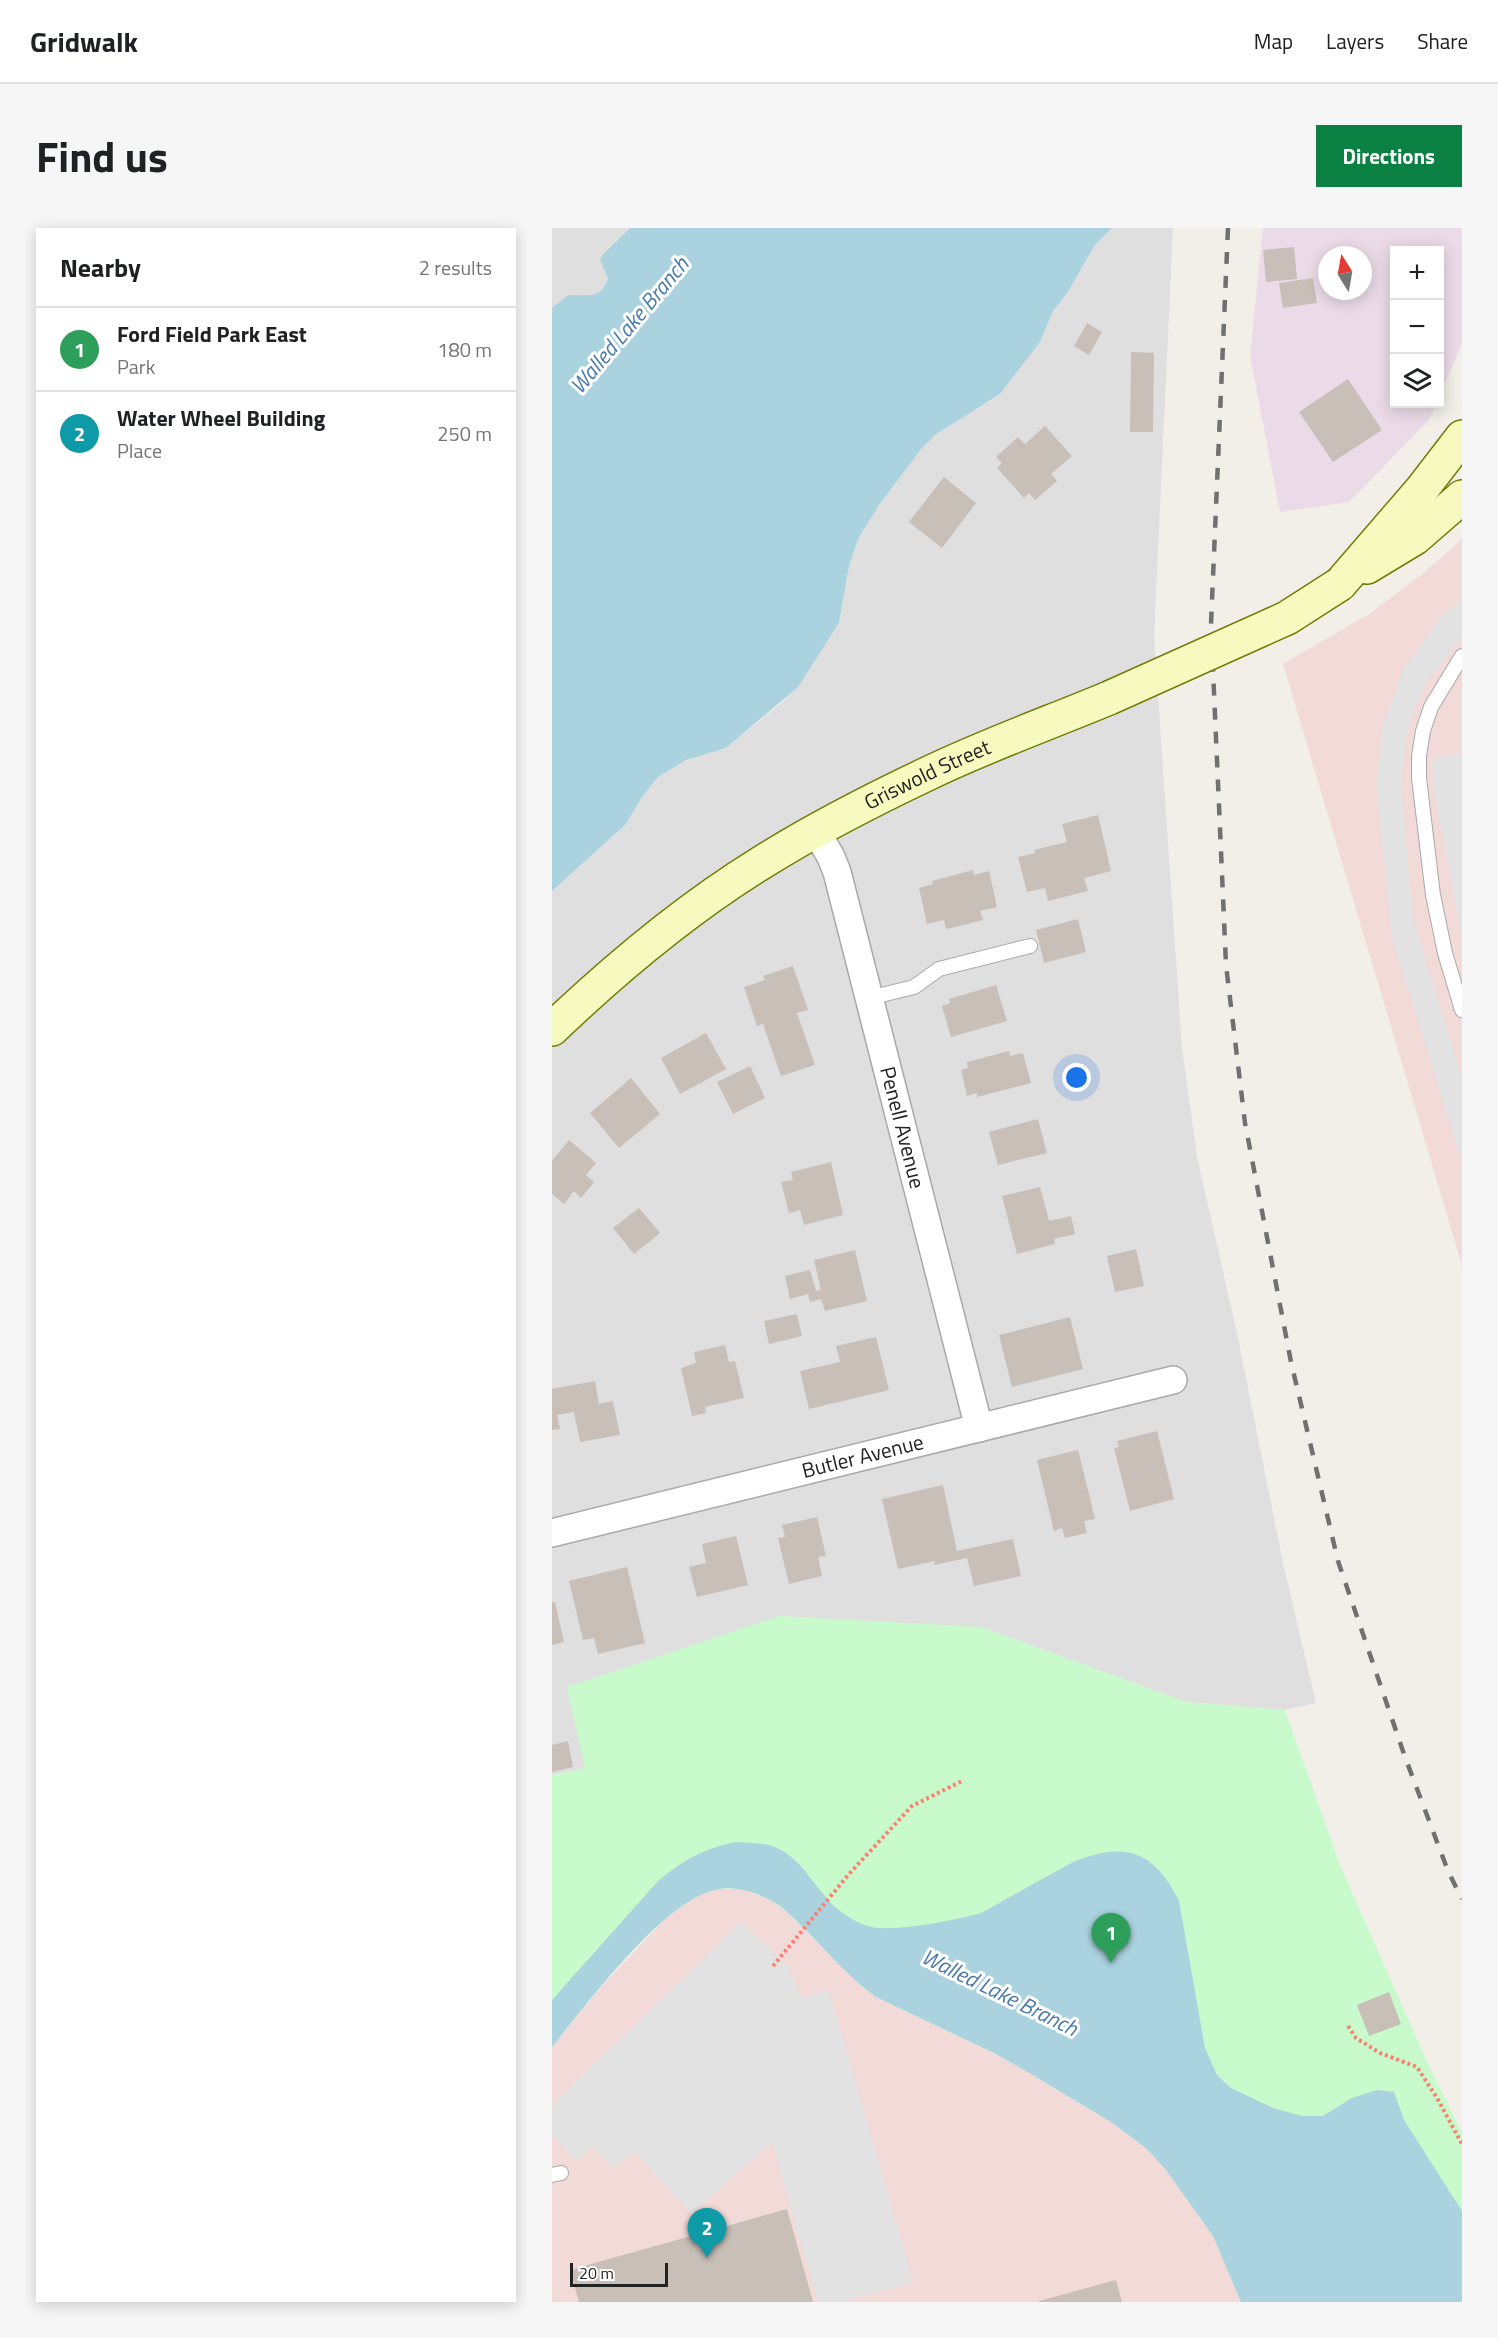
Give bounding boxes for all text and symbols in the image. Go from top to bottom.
text: Gridwalk [30,20,138,63]
text: Map [1254,25,1293,57]
text: Layers [1326,25,1384,57]
text: Share [1417,25,1468,57]
text: Find us [36,124,168,188]
button: Directions [1316,125,1462,187]
north arrow [1318,246,1372,300]
map controls [1390,246,1444,408]
button: + [1390,246,1444,300]
text: Nearby [60,248,141,287]
water label: Walled Lake Branch [561,248,697,401]
text: 2 results [419,252,492,283]
button: − [1390,300,1444,354]
text: Ford Field Park East [117,317,307,351]
text: 1 [74,334,85,365]
text: 180 m [437,334,492,365]
text: Park [117,351,155,382]
button: layers [1390,354,1444,408]
text: Water Wheel Building [117,401,325,435]
text: 2 [74,418,85,449]
text: 250 m [437,418,492,449]
text: Place [117,435,162,466]
street label: Griswold Street [858,730,996,817]
street label: Penell Avenue [872,1063,934,1192]
your location [1062,1063,1091,1092]
street label: Butler Avenue [798,1425,927,1486]
pin: 1 [1092,1914,1130,1963]
water label: Walled Lake Branch [916,1939,1085,2045]
pin: 2 [688,2208,726,2258]
scale bar [570,2260,668,2288]
text: 20 m [579,2261,614,2285]

